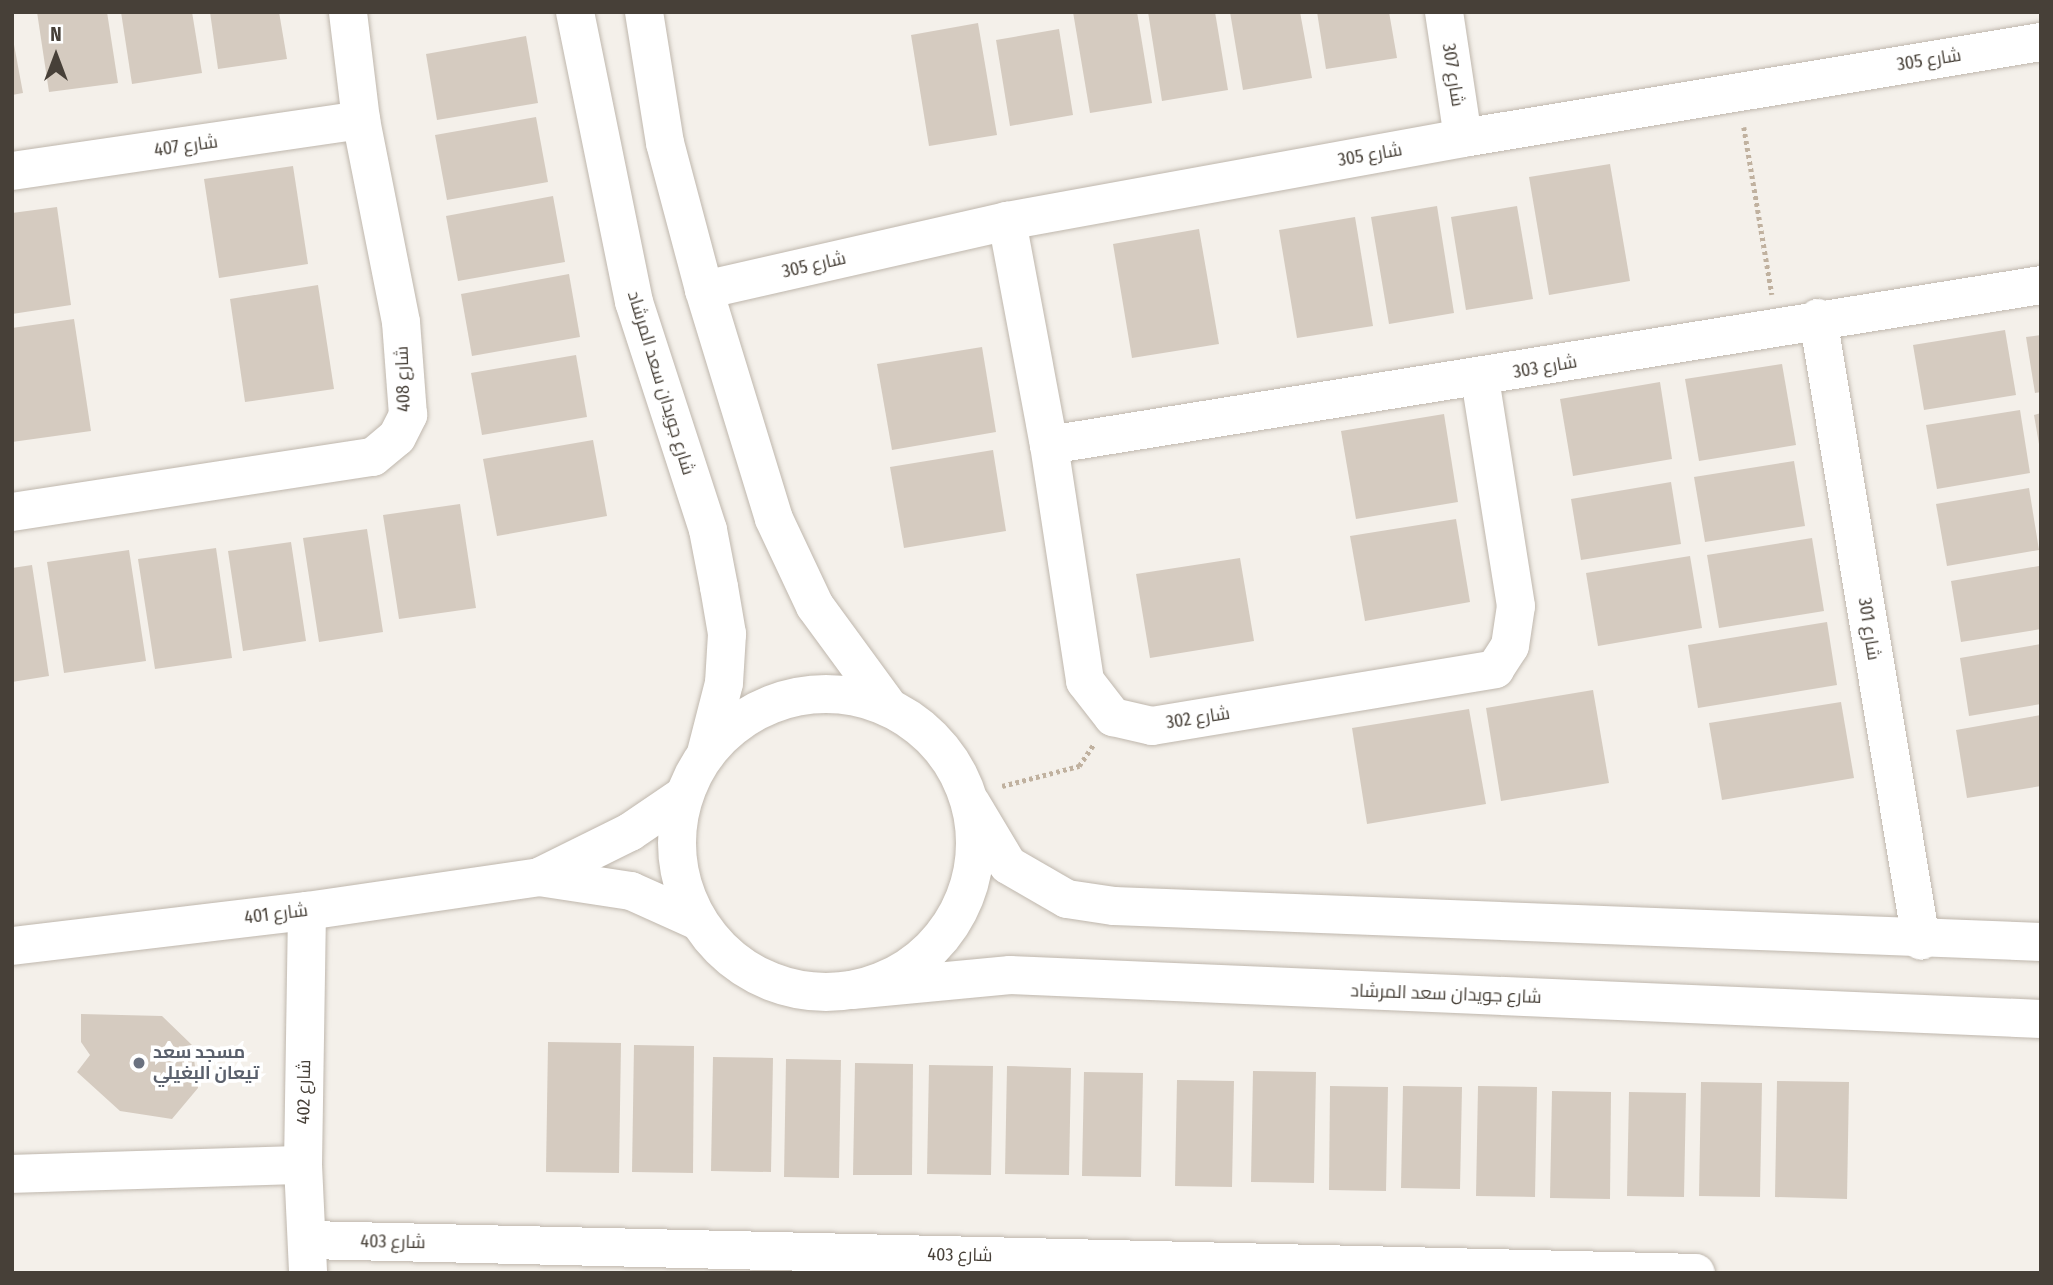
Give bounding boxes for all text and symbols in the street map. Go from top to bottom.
north arrow [21,21,91,91]
text: N [50,23,62,46]
street label: شارع 307 [1437,42,1469,108]
street label: شارع 305 [1895,44,1963,76]
street label: شارع 407 [153,131,219,161]
street label: شارع 305 [1336,139,1404,171]
street label: شارع 305 [780,247,848,283]
street label: شارع جويدان سعد المرشاد [623,288,699,478]
street label: شارع 408 [391,346,415,412]
street label: شارع 303 [1511,351,1579,383]
street label: شارع 301 [1853,596,1885,662]
street label: شارع 302 [1165,702,1231,734]
street label: شارع 401 [243,899,309,929]
street label: شارع جويدان سعد المرشاد [1350,980,1542,1008]
place label: مسجد سعد تيعان البغيلي [153,1042,259,1084]
marker: مسجد سعد تيعان البغيلي [131,1055,147,1071]
street label: شارع 402 [293,1059,315,1125]
street label: شارع 403 [360,1231,426,1253]
street label: شارع 403 [927,1244,993,1266]

